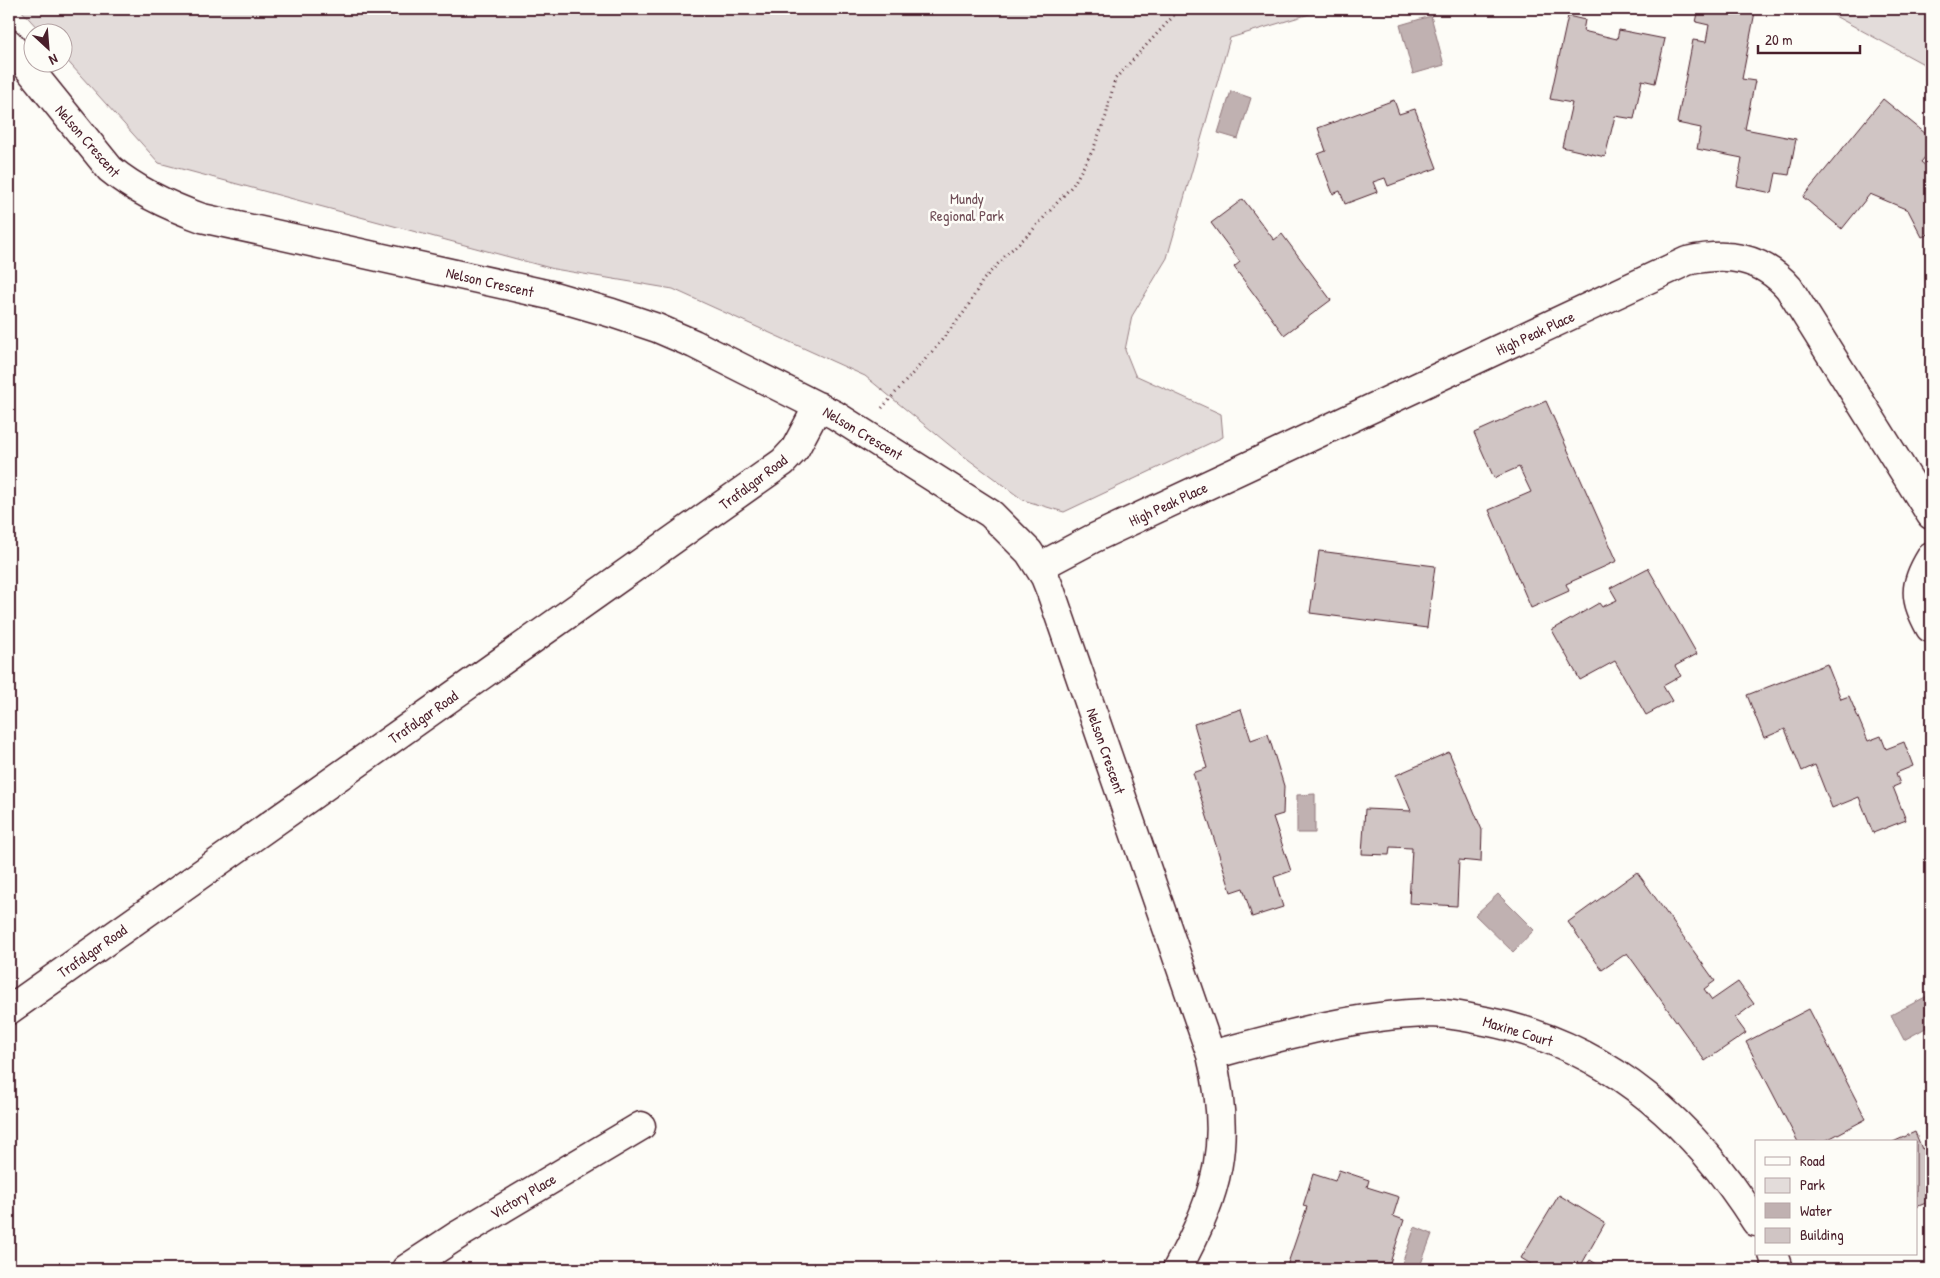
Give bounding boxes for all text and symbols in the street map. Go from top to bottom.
north arrow [22,22,72,72]
scale bar [1758,22,1860,54]
text: 20 m [1765,29,1792,50]
text: N [46,50,61,71]
street label: Nelson Crescent [51,100,126,182]
park label: Mundy Regional Park [930,188,1004,226]
street label: Nelson Crescent [444,262,537,302]
street label: High Peak Place [1492,306,1578,360]
street label: Nelson Crescent [819,401,907,465]
street label: Trafalgar Road [715,449,792,515]
street label: High Peak Place [1125,477,1211,531]
street label: Trafalgar Road [384,685,462,749]
street label: Nelson Crescent [1082,705,1131,798]
street label: Trafalgar Road [53,919,131,983]
street label: Maxine Court [1480,1010,1556,1052]
legend [1755,1140,1918,1256]
text: Road [1800,1150,1825,1171]
street label: Victory Place [486,1168,560,1224]
text: Park [1800,1174,1825,1195]
text: Water [1800,1200,1832,1221]
text: Building [1800,1224,1844,1245]

